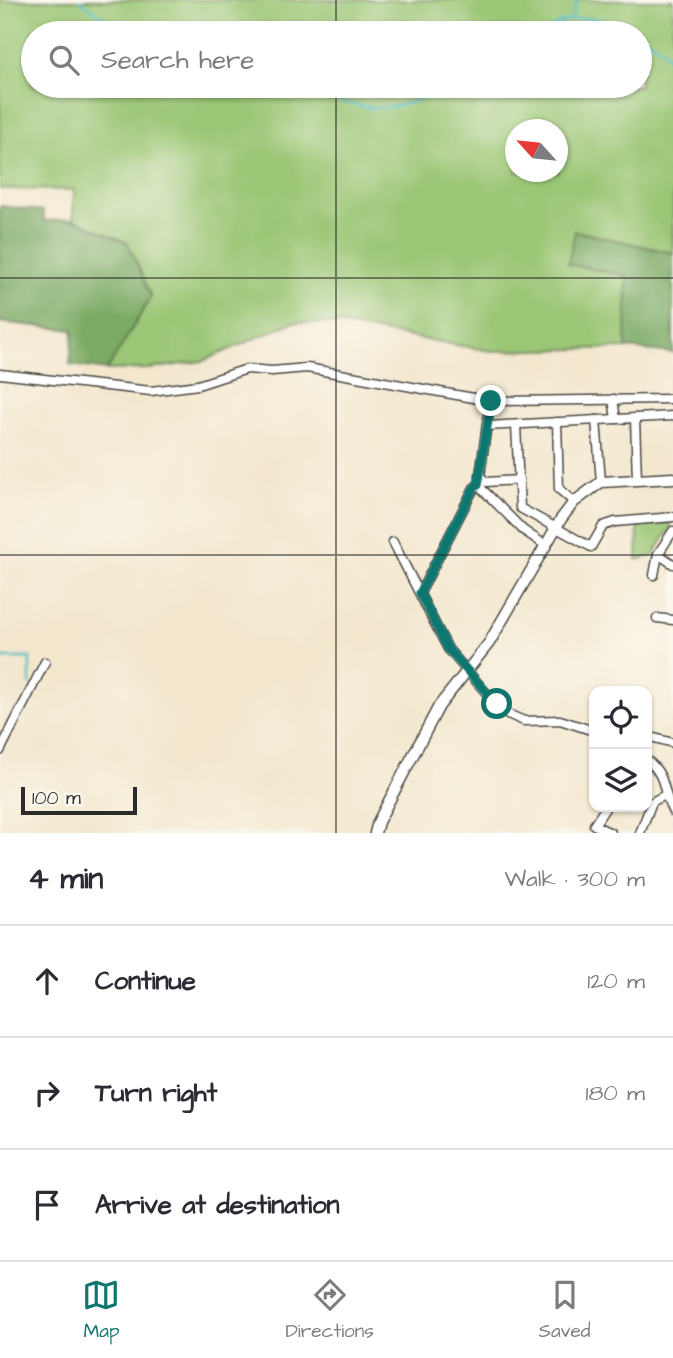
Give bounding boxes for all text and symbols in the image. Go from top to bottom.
search box [21,21,652,98]
icon: search [45,41,83,79]
text: Search here [101,42,254,78]
north arrow [505,119,568,182]
route end [475,385,506,416]
map controls [589,686,652,812]
button: locate [589,686,652,749]
route start [481,688,512,719]
button: layers [589,749,652,812]
scale bar [21,784,136,816]
text: 100 m [32,785,81,812]
text: 4 min [28,858,103,900]
text: Walk · 300 m [504,863,645,895]
icon: ahead [28,962,66,1000]
text: Continue [95,963,196,999]
text: 120 m [587,965,645,997]
icon: right [28,1074,66,1112]
text: Turn right [95,1075,217,1111]
text: 180 m [586,1077,645,1109]
icon: arrive [28,1186,66,1224]
text: Arrive at destination [95,1187,340,1223]
tab: Map [82,1276,120,1345]
tab: Directions [285,1276,374,1345]
tab: Saved [539,1276,590,1345]

